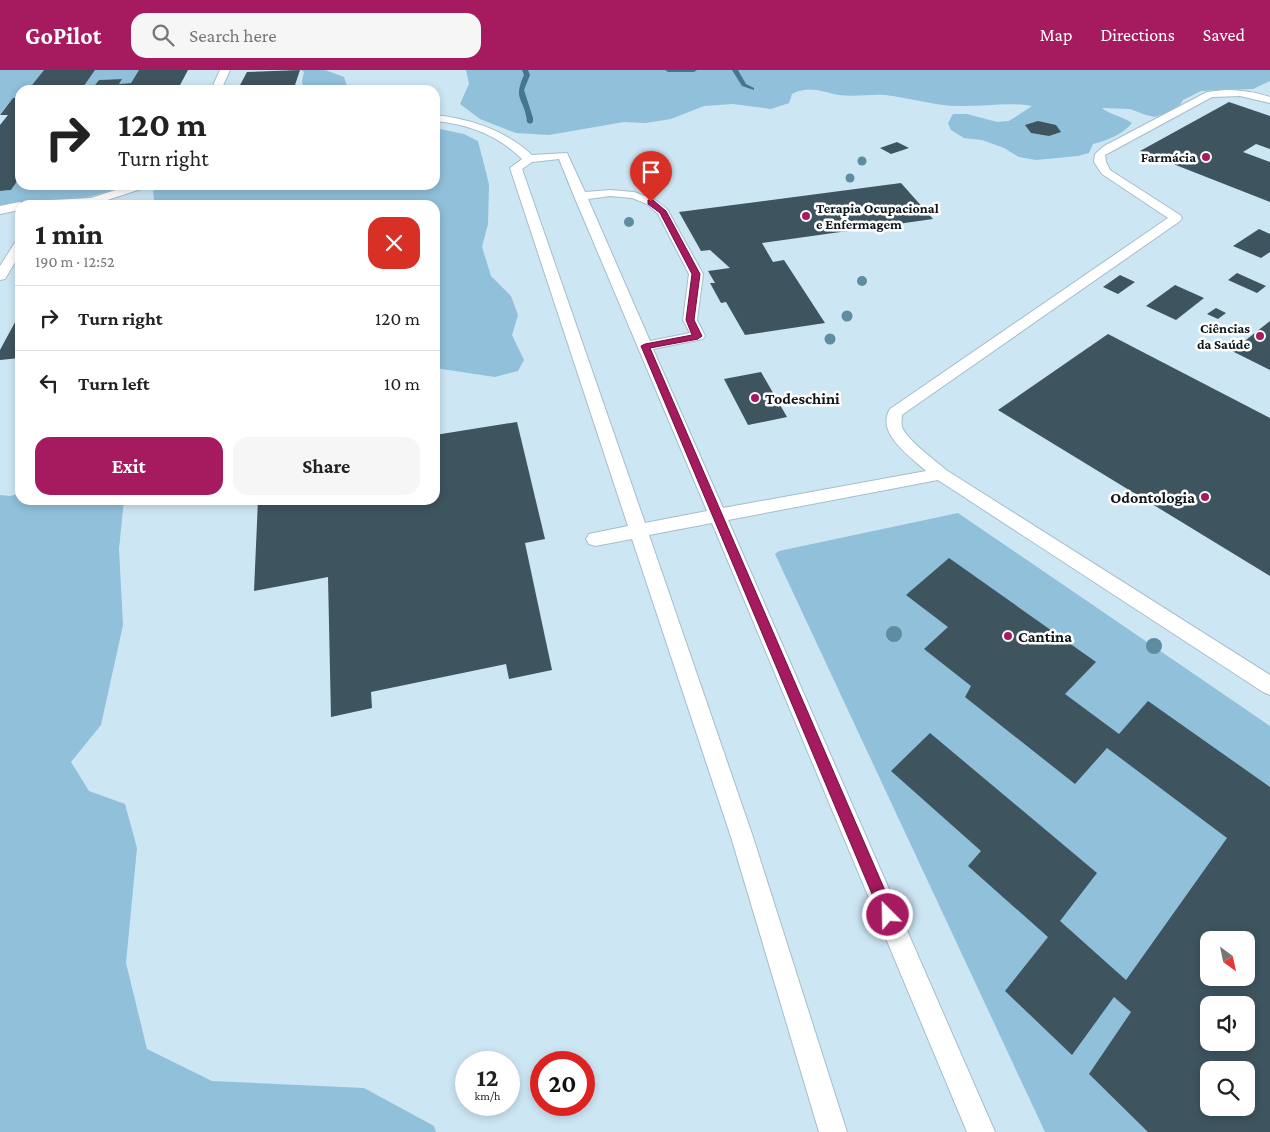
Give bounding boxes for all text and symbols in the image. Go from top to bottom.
search box [131,13,481,58]
icon: search [149,21,177,49]
text: GoPilot [25,22,101,49]
text: Search here [189,25,277,46]
text: Map [1040,25,1072,45]
text: Directions [1100,25,1175,45]
text: Saved [1203,25,1245,45]
icon: right [35,105,100,170]
text: 120 m [118,105,207,144]
text: Turn right [118,146,209,171]
place label: Farmácia [1141,149,1196,165]
pin [630,151,672,202]
marker: Farmácia [1200,151,1212,163]
icon: arrive [637,158,665,186]
place label: Terapia Ocupacional e Enfermagem [816,200,939,232]
marker: Terapia Ocupacional e Enfermagem [800,210,812,222]
text: 1 min [35,217,103,250]
button: close [368,217,420,269]
text: 190 m · 12:52 [35,253,115,270]
icon: right [35,304,63,332]
text: Turn right [78,308,163,329]
text: 120 m [375,308,420,329]
place label: Ciências da Saúde [1197,320,1250,352]
marker: Ciências da Saúde [1254,330,1266,342]
icon: left [35,369,63,397]
text: Turn left [78,373,150,394]
text: 10 m [384,373,420,394]
place label: Todeschini [765,390,840,407]
marker: Todeschini [749,392,761,404]
button: Exit [35,437,223,495]
button: Share [233,437,420,495]
place label: Odontologia [1110,489,1195,506]
marker: Odontologia [1199,491,1211,503]
place label: Cantina [1018,628,1072,645]
marker: Cantina [1002,630,1014,642]
position arrow [861,888,913,940]
north arrow [1200,931,1255,986]
map controls [1200,931,1255,1116]
button: sound [1200,996,1255,1051]
speed limit sign: 20 [530,1051,595,1116]
button: search [1200,1061,1255,1116]
text: 12 [476,1064,499,1091]
text: km/h [475,1089,500,1103]

